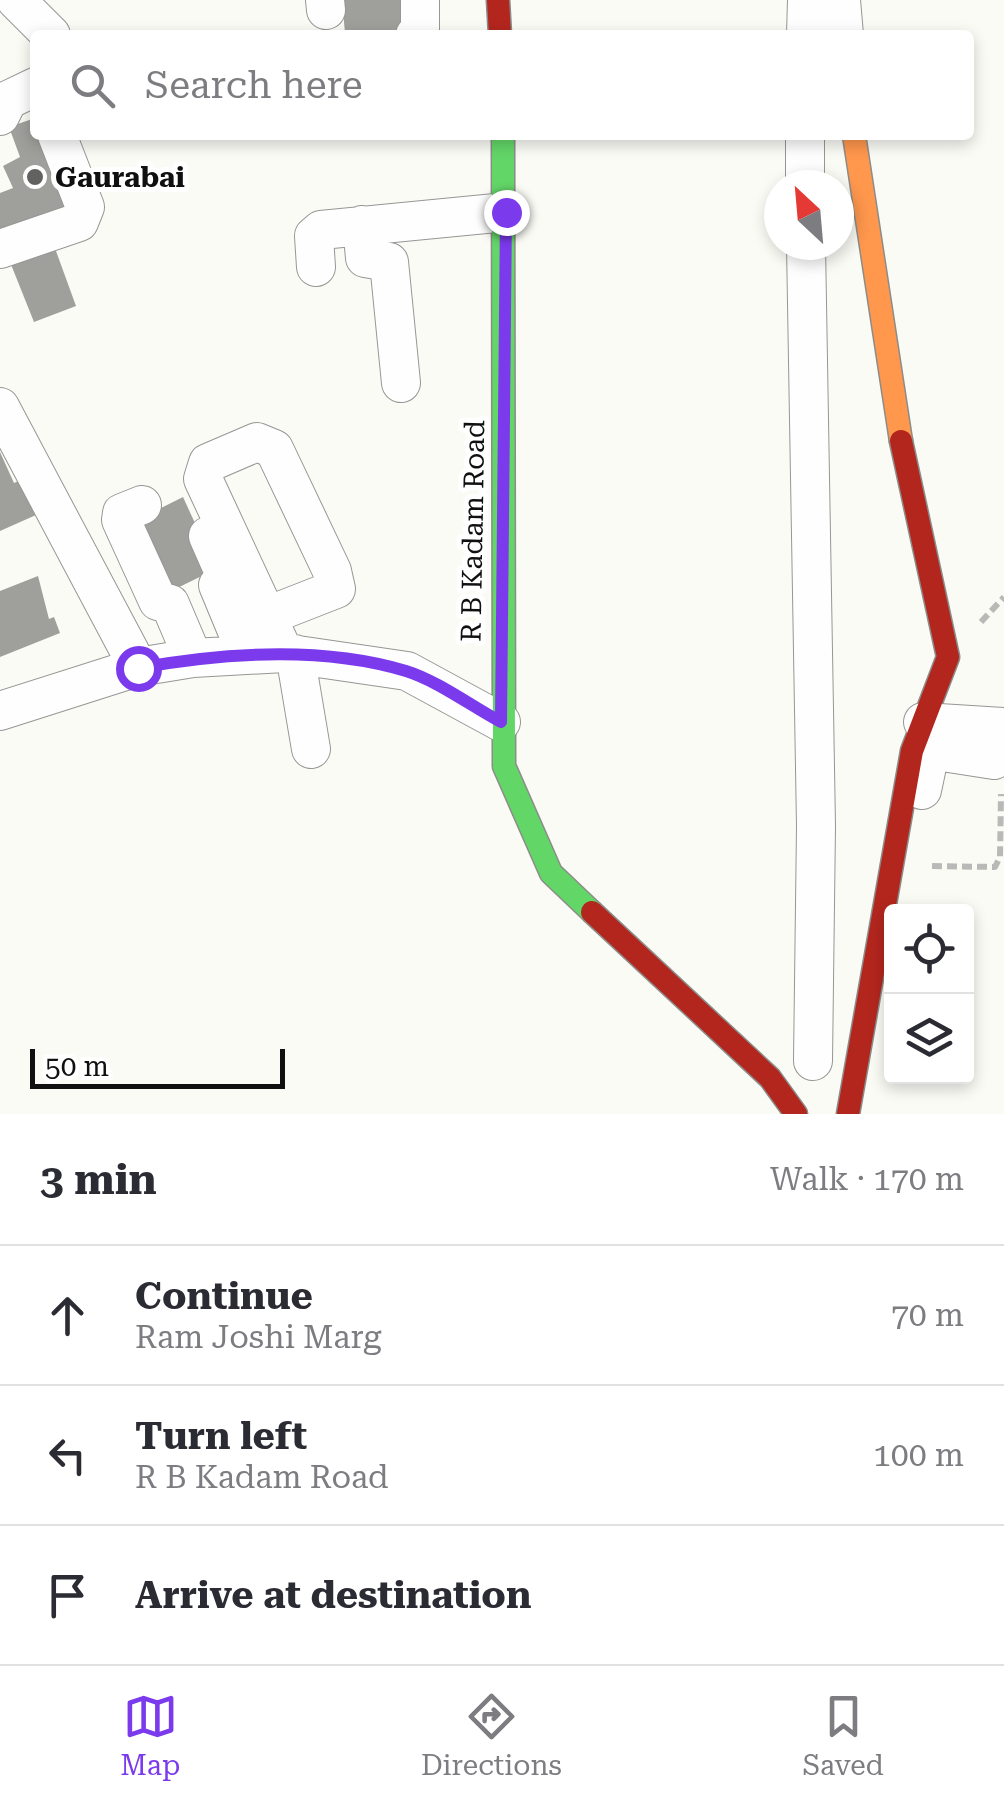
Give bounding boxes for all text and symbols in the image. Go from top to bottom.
search box [30,30,974,140]
icon: search [65,58,120,113]
text: Search here [145,63,363,107]
place label: Gaurabai [55,161,185,194]
marker: Gaurabai [24,166,46,188]
north arrow [764,170,854,260]
route end [484,190,530,236]
street label: R B Kadam Road [455,420,491,642]
route start [116,646,162,692]
map controls [884,904,974,1084]
button: locate [884,904,974,994]
button: layers [884,994,974,1084]
scale bar [30,1044,285,1088]
text: 50 m [45,1050,109,1083]
text: 3 min [40,1155,157,1204]
text: Walk · 170 m [770,1160,964,1198]
text: Continue [135,1274,313,1318]
icon: ahead [40,1288,95,1343]
text: 70 m [891,1296,964,1334]
text: Ram Joshi Marg [135,1318,381,1356]
text: Turn left [135,1414,307,1458]
icon: left [40,1428,95,1483]
text: 100 m [873,1436,964,1474]
text: R B Kadam Road [135,1458,388,1496]
icon: arrive [40,1568,95,1623]
text: Arrive at destination [135,1573,531,1617]
tab: Map [120,1689,180,1782]
tab: Directions [421,1689,562,1782]
tab: Saved [802,1689,884,1782]

